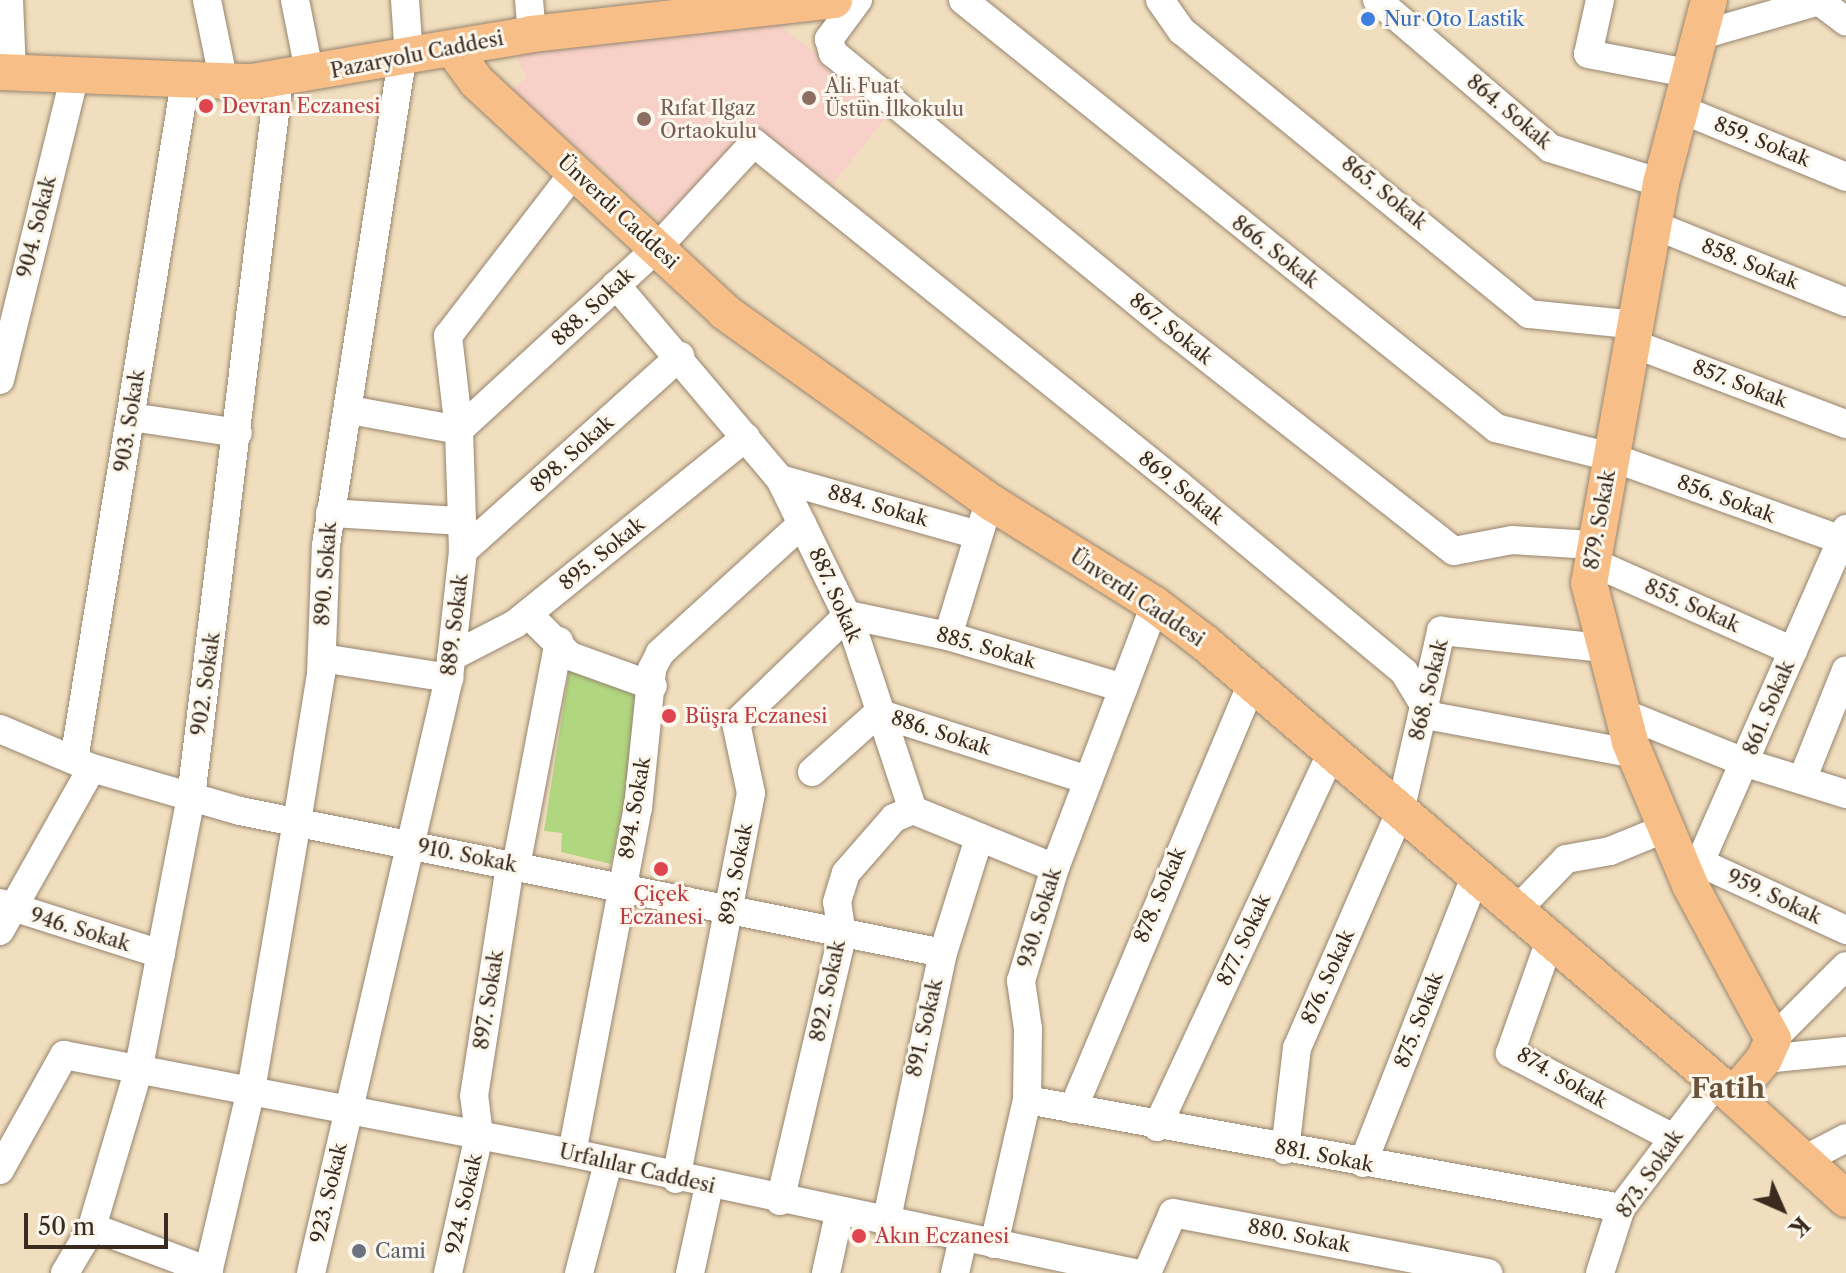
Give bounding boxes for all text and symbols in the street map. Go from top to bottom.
place label: Nur Oto Lastik [1384,7,1524,31]
marker: Nur Oto Lastik [1359,10,1377,28]
street label: Pazaryolu Caddesi [329,26,505,84]
street label: 864. Sokak [1462,70,1556,154]
place label: Ali Fuat Üstün İlkokulu [825,74,964,121]
marker: Ali Fuat Üstün İlkokulu [800,89,818,107]
place label: Devran Eczanesi [222,94,380,118]
place label: Rıfat Ilgaz Ortaokulu [660,96,757,143]
marker: Devran Eczanesi [197,97,215,115]
marker: Rıfat Ilgaz Ortaokulu [635,110,653,128]
street label: 859. Sokak [1710,112,1814,172]
street label: Ünverdi Caddesi [553,150,683,274]
street label: 865. Sokak [1337,151,1431,235]
street label: 904. Sokak [13,174,61,280]
street label: 866. Sokak [1227,211,1323,293]
street label: 858. Sokak [1698,234,1802,294]
street label: 888. Sokak [547,263,639,351]
street label: 867. Sokak [1125,288,1217,370]
street label: 857. Sokak [1689,355,1791,413]
street label: 903. Sokak [110,368,150,474]
street label: 898. Sokak [526,410,618,498]
street label: 869. Sokak [1134,446,1228,530]
street label: 879. Sokak [1579,468,1621,572]
street label: 856. Sokak [1674,470,1778,528]
street label: 884. Sokak [825,480,931,532]
street label: 895. Sokak [555,512,649,596]
street label: 890. Sokak [310,521,342,627]
street label: 887. Sokak [804,544,866,646]
street label: Ünverdi Caddesi [1065,544,1209,652]
street label: 889. Sokak [437,573,473,677]
street label: 855. Sokak [1641,574,1743,638]
street label: 885. Sokak [933,622,1039,674]
street label: 902. Sokak [187,631,225,737]
street label: 868. Sokak [1405,637,1453,743]
street label: 861. Sokak [1738,657,1800,759]
place label: Büşra Eczanesi [685,704,828,728]
street label: 886. Sokak [888,706,994,760]
marker: Büşra Eczanesi [660,707,678,725]
street label: 894. Sokak [614,755,656,861]
street label: 893. Sokak [714,821,758,927]
street label: 910. Sokak [415,835,519,877]
street label: 878. Sokak [1129,844,1191,946]
marker: Çiçek Eczanesi [652,860,670,878]
street label: 930. Sokak [1013,865,1067,971]
street label: 959. Sokak [1723,865,1825,929]
place label: Çiçek Eczanesi [619,882,703,929]
street label: 877. Sokak [1212,890,1276,990]
street label: 946. Sokak [27,903,133,957]
street label: 876. Sokak [1296,926,1360,1028]
street label: 892. Sokak [806,938,850,1044]
street label: 897. Sokak [469,949,509,1051]
street label: 875. Sokak [1390,969,1448,1071]
street label: 891. Sokak [902,977,948,1079]
street label: 874. Sokak [1512,1042,1612,1114]
district label: Fatih [1691,1071,1765,1105]
street label: 873. Sokak [1612,1126,1688,1222]
street label: 881. Sokak [1273,1135,1375,1177]
street label: Urfalılar Caddesi [557,1139,717,1199]
street label: 923. Sokak [306,1140,352,1246]
street label: 924. Sokak [441,1151,487,1257]
north arrow [1742,1169,1822,1249]
scale bar [28,1197,172,1247]
text: K [1784,1211,1815,1242]
text: 50 m [38,1212,95,1241]
street label: 880. Sokak [1246,1214,1352,1258]
place label: Akın Eczanesi [875,1224,1009,1248]
marker: Akın Eczanesi [850,1227,868,1245]
place label: Cami [375,1239,426,1263]
marker: Cami [350,1242,368,1260]

